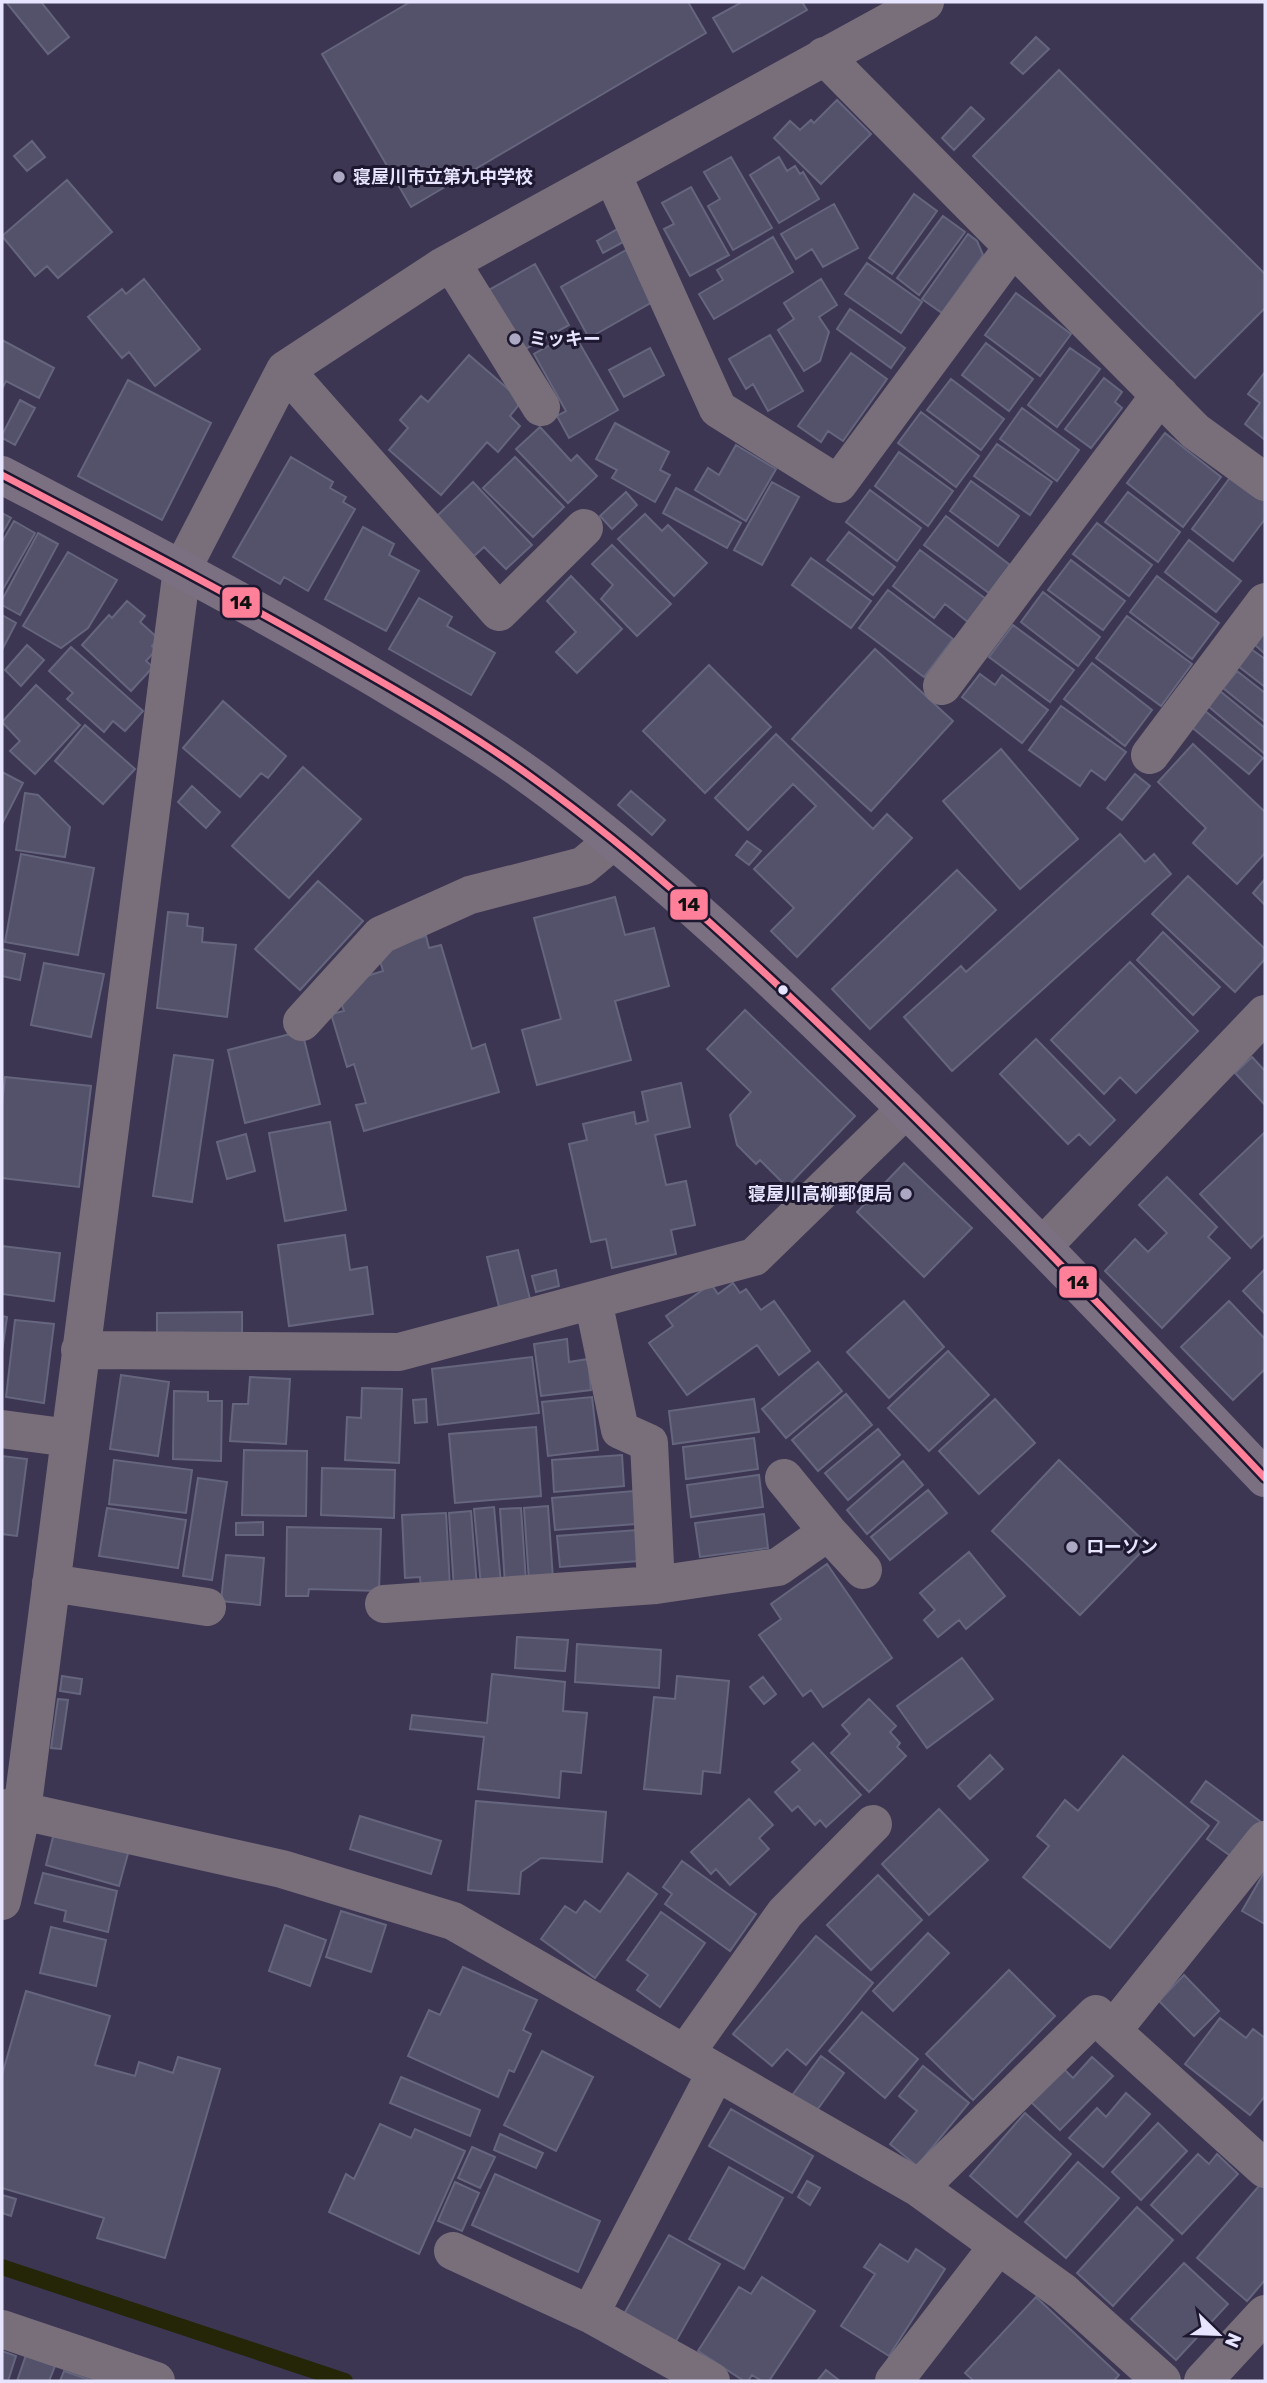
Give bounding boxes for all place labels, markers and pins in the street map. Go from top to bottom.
place label: 寝屋川市立第九中学校 [353,166,533,188]
marker: 寝屋川市立第九中学校 [331,169,347,185]
place label: ミッキー [529,328,601,350]
marker: ミッキー [507,331,523,347]
unlabelled marker [776,983,790,997]
place label: 寝屋川高柳郵便局 [748,1183,892,1205]
marker: 寝屋川高柳郵便局 [898,1186,914,1202]
place label: ローソン [1086,1536,1158,1558]
marker: ローソン [1064,1539,1080,1555]

